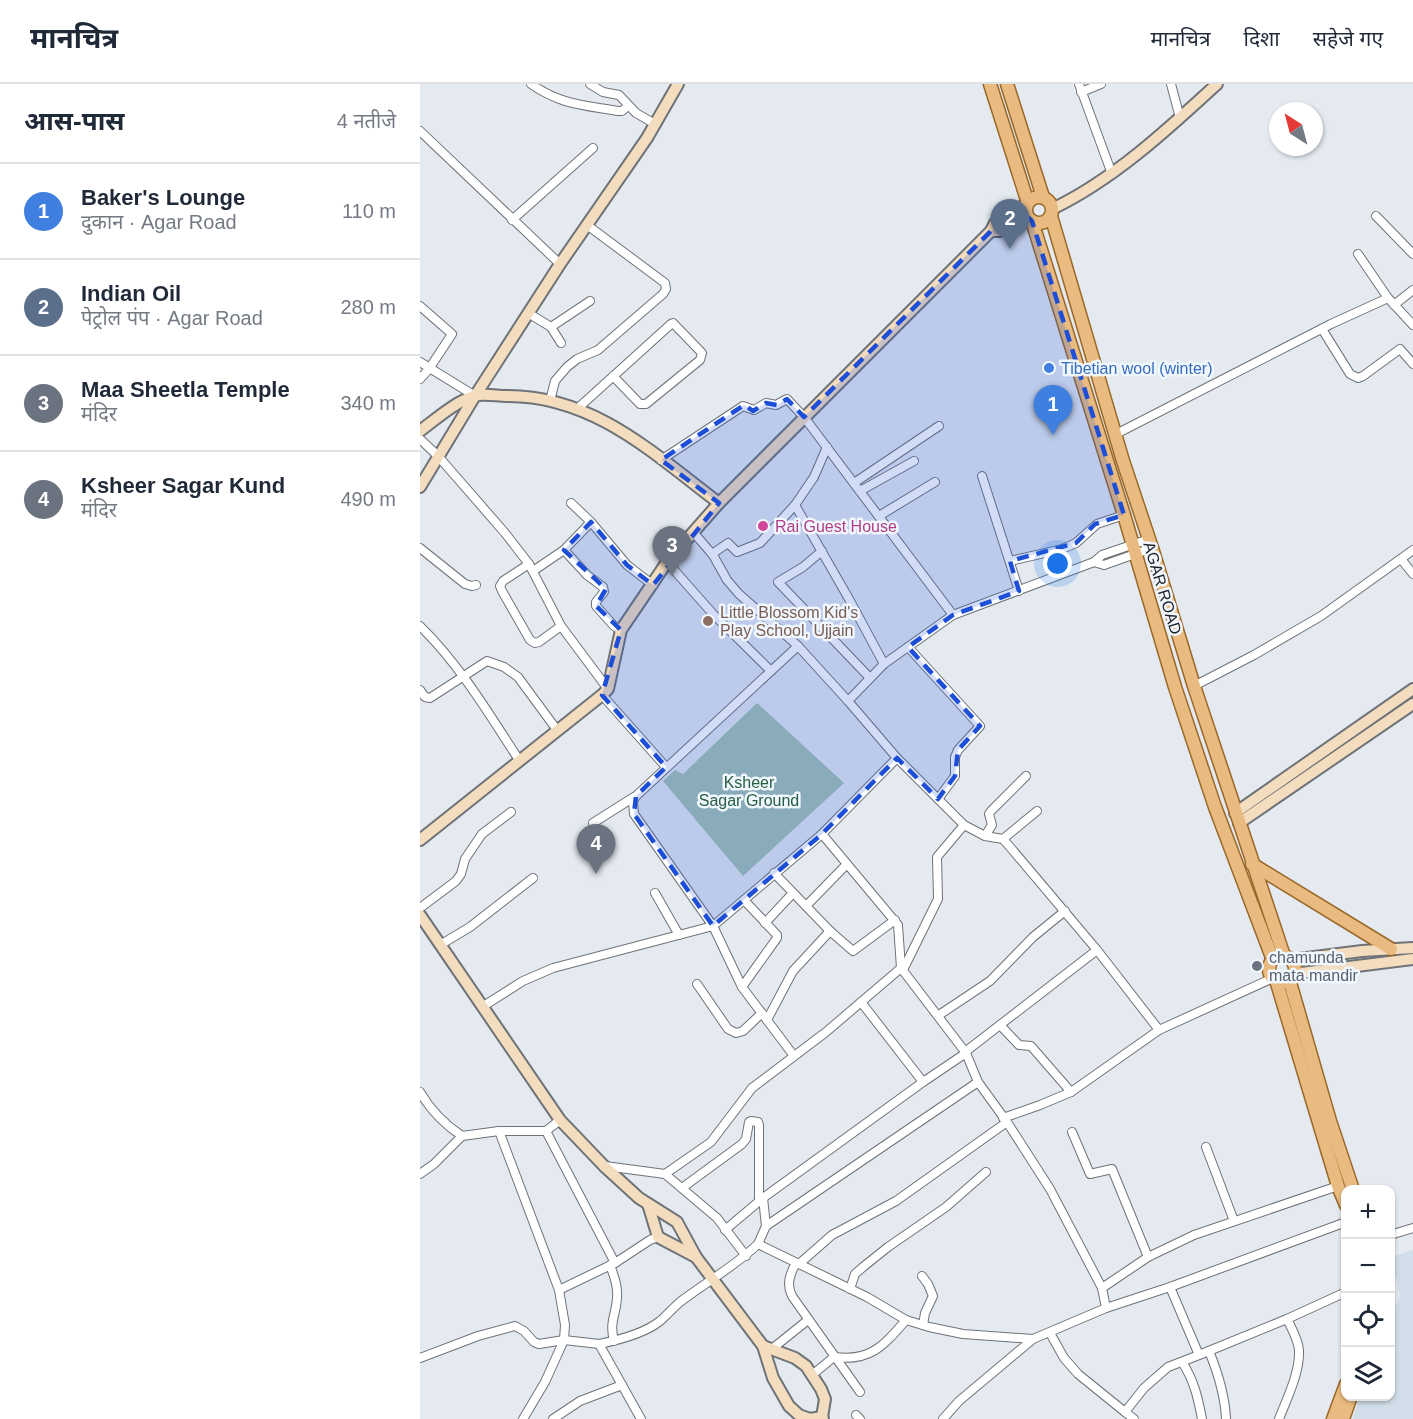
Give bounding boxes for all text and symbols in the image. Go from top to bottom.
text: मानचित्र [30,23,118,54]
text: मानचित्र [1150,27,1210,50]
text: दिशा [1243,27,1280,50]
text: सहेजे गए [1313,27,1383,50]
north arrow [1269,102,1323,156]
text: आस-पास [24,106,124,136]
text: 4 नतीजे [337,110,396,132]
text: Baker's Lounge [81,185,245,210]
text: 1 [38,200,49,222]
text: 110 m [342,200,396,222]
pin: 2 [990,200,1030,249]
text: दुकान · Agar Road [81,211,237,233]
text: Indian Oil [81,281,181,306]
text: 2 [38,296,49,318]
text: 280 m [340,296,396,318]
text: पेट्रोल पंप · Agar Road [81,307,263,329]
place label: Tibetian wool (winter) [1061,360,1212,377]
marker: Tibetian wool (winter) [1042,361,1056,375]
text: Maa Sheetla Temple [81,377,290,402]
pin: 1 [1034,386,1072,435]
text: 3 [38,392,49,414]
text: 340 m [340,392,396,414]
text: मंदिर [81,403,117,425]
text: Ksheer Sagar Kund [81,473,285,498]
text: 4 [38,488,49,510]
text: 490 m [340,488,396,510]
text: मंदिर [81,499,117,521]
place label: Rai Guest House [775,518,897,535]
marker: Rai Guest House [756,519,770,533]
pin: 3 [652,526,692,576]
street label: AGAR ROAD [1140,540,1185,637]
your location [1043,549,1072,578]
place label: Little Blossom Kid's Play School, Ujjain [720,604,858,639]
marker: Little Blossom Kid's Play School, Ujjain [701,614,715,628]
park label: Ksheer Sagar Ground [699,774,799,809]
pin: 4 [576,824,615,874]
place label: chamunda mata mandir [1269,949,1359,984]
marker: chamunda mata mandir [1250,959,1264,973]
map controls [1341,1185,1395,1401]
button: + [1341,1185,1395,1239]
button: − [1341,1239,1395,1293]
button: locate [1341,1293,1395,1347]
button: layers [1341,1347,1395,1401]

